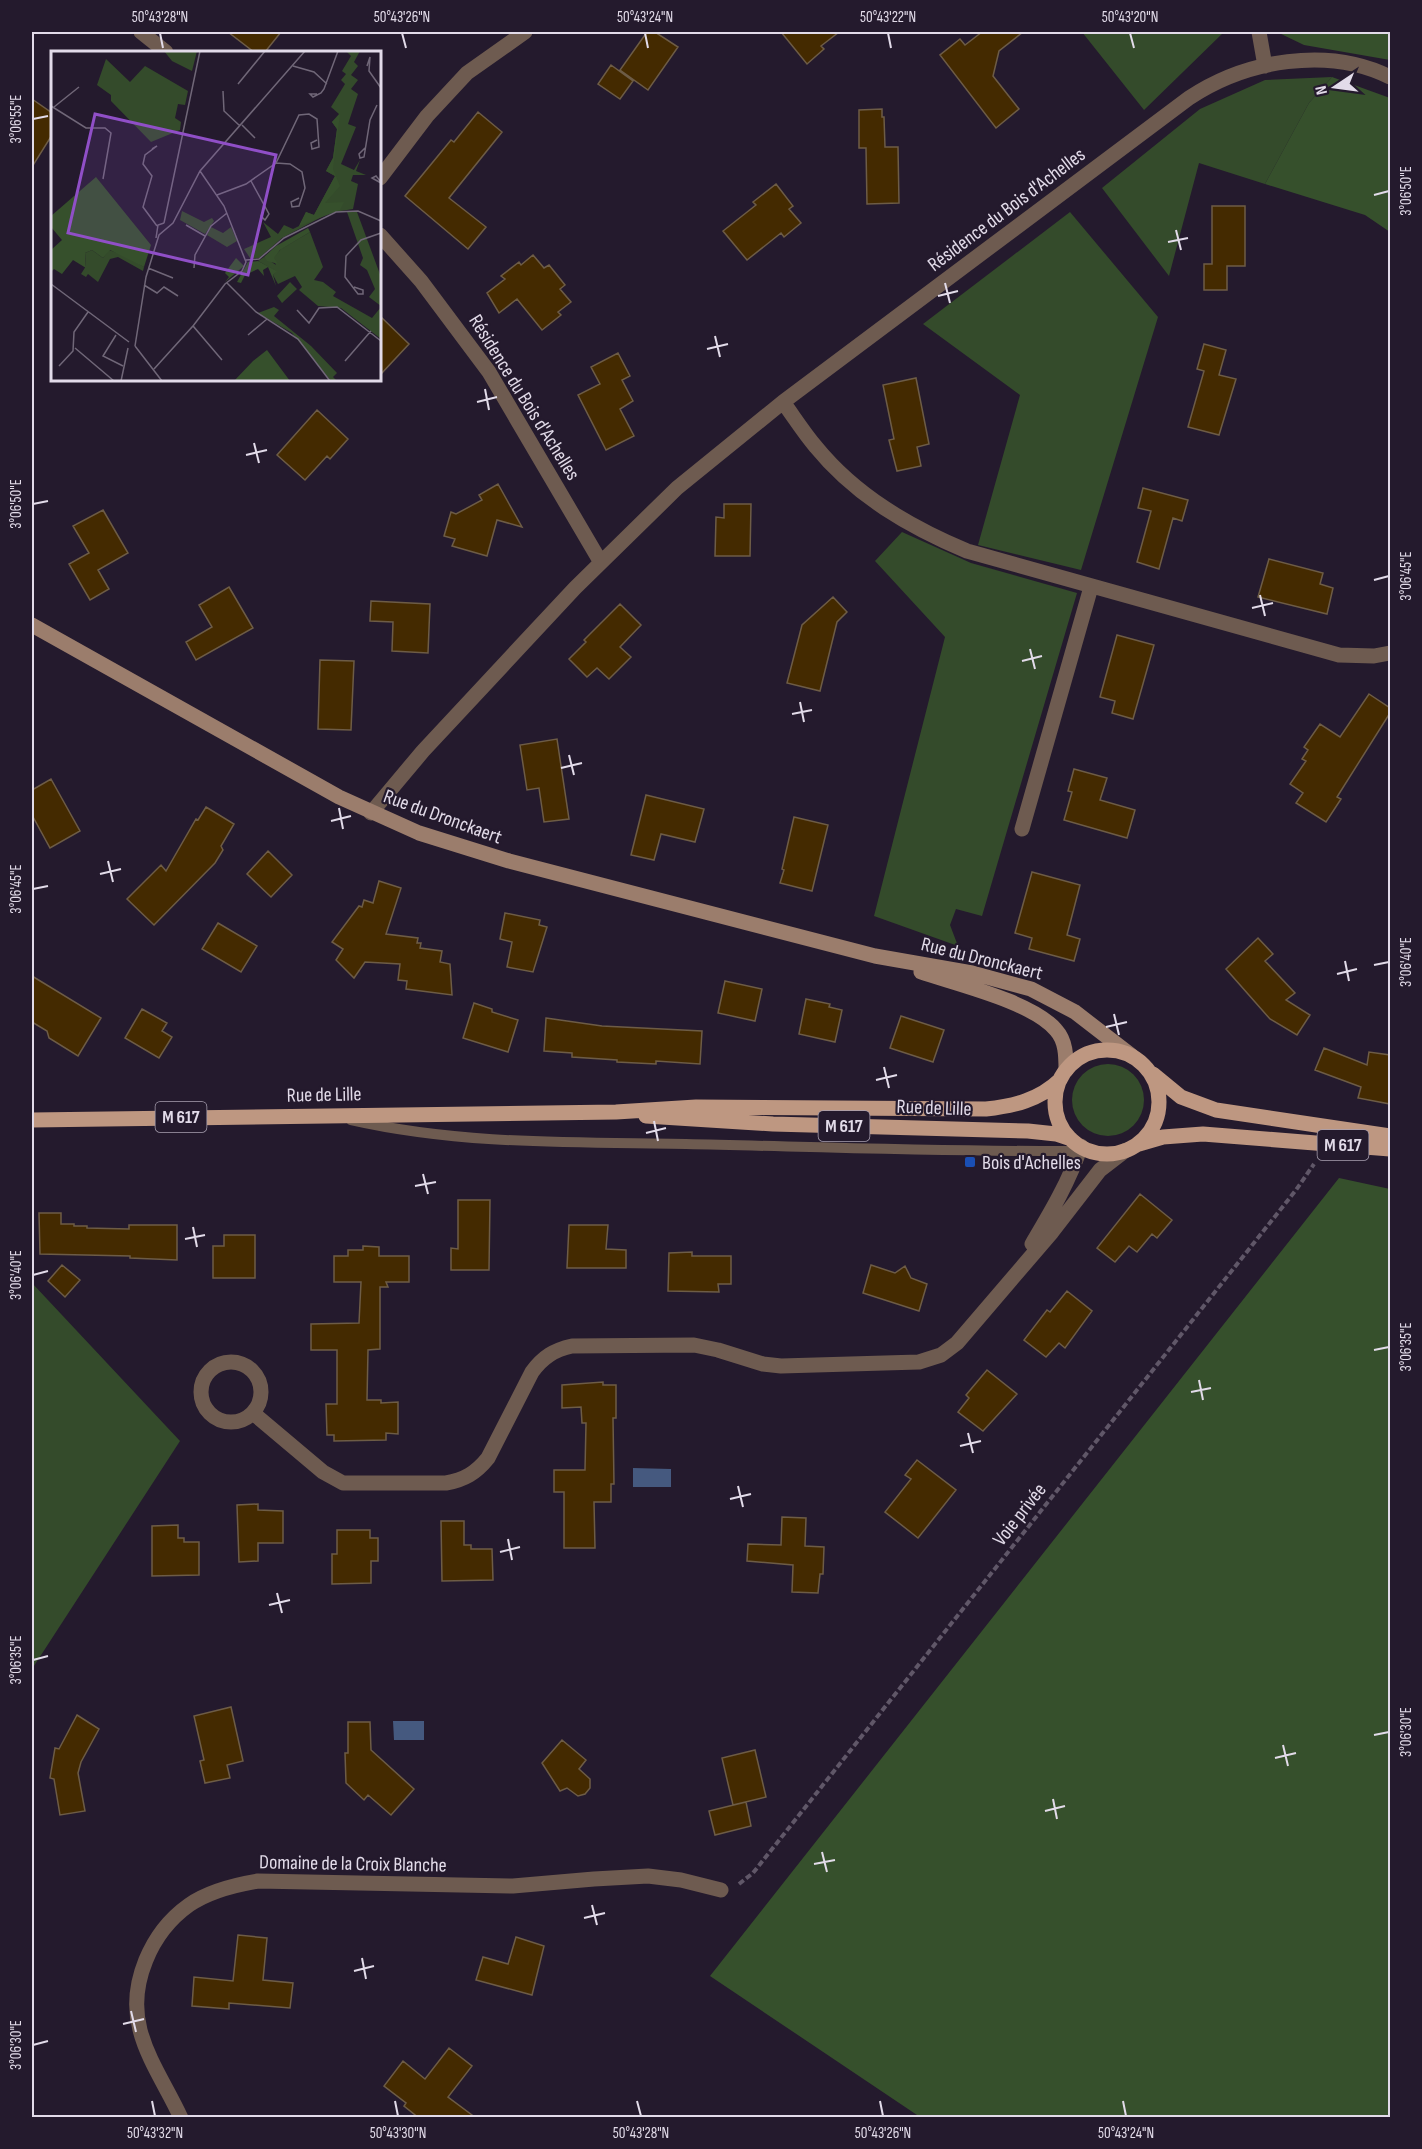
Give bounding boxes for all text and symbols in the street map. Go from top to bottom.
text: 50°43'28"N [132,8,188,27]
text: 50°43'26"N [374,8,430,27]
text: 50°43'24"N [617,8,673,27]
text: 50°43'22"N [860,8,916,27]
text: 50°43'20"N [1102,8,1158,27]
inset map [51,51,381,381]
north arrow [1305,57,1365,117]
text: N [1312,84,1332,96]
text: 3°06'55"E [7,95,26,143]
street label: Résidence du Bois d'Achelles [923,143,1090,277]
text: 3°06'50"E [1397,166,1416,216]
street label: Résidence du Bois d'Achelles [463,310,585,485]
text: 3°06'50"E [7,479,26,529]
text: 3°06'45"E [1397,551,1416,601]
street label: Rue du Dronckaert [380,784,505,849]
text: 3°06'45"E [7,864,26,914]
street label: Rue du Dronckaert [919,932,1045,986]
text: 3°06'40"E [1397,937,1416,987]
street label: Rue de Lille [286,1082,362,1108]
street label: Rue de Lille [896,1095,972,1121]
road number: M 617 [156,1102,207,1132]
road number: M 617 [818,1111,870,1141]
road number: M 617 [1318,1130,1368,1160]
place label: Bois d'Achelles [982,1151,1081,1175]
marker: Bois d'Achelles [963,1155,977,1169]
text: 3°06'40"E [7,1250,26,1300]
text: 3°06'35"E [1397,1322,1416,1372]
street label: Voie privée [988,1478,1052,1551]
text: 3°06'35"E [7,1635,26,1685]
text: 3°06'30"E [1397,1707,1416,1757]
street label: Domaine de la Croix Blanche [259,1850,447,1878]
text: 3°06'30"E [7,2020,26,2070]
text: 50°43'32"N [127,2124,183,2143]
text: 50°43'30"N [370,2124,426,2143]
text: 50°43'28"N [613,2124,669,2143]
text: 50°43'26"N [855,2124,911,2143]
text: 50°43'24"N [1098,2124,1154,2143]

